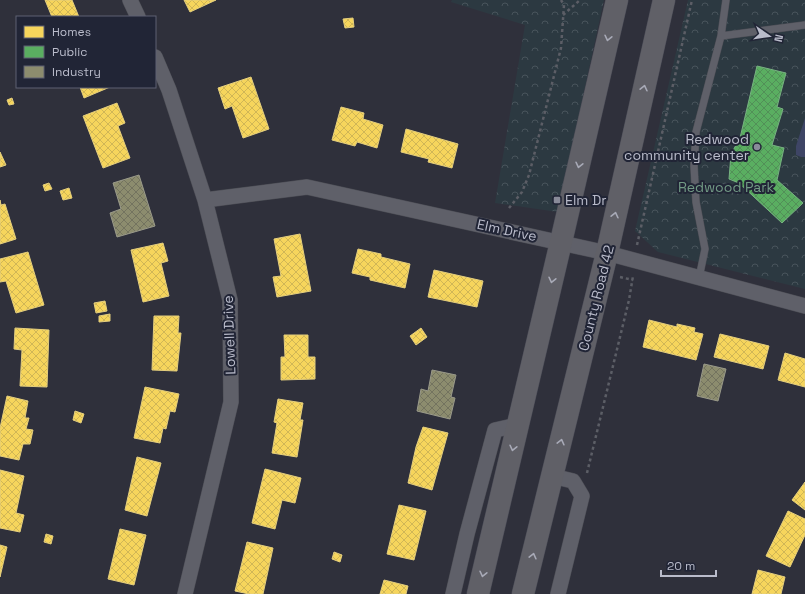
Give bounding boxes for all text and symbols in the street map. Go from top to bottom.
legend [16,16,156,88]
north arrow [749,16,789,56]
text: Homes [52,24,91,40]
text: N [771,33,786,43]
one-way arrow [604,35,612,41]
text: Public [52,44,87,60]
text: Industry [52,64,101,80]
one-way arrow [640,85,648,91]
place label: Redwood community center [624,130,749,164]
marker: Redwood community center [752,142,762,152]
one-way arrow [575,162,583,168]
park label: Redwood Park [678,178,775,196]
place label: Elm Dr [565,191,607,209]
marker: Elm Dr [552,195,562,205]
one-way arrow [611,212,619,218]
street label: Elm Drive [476,215,538,245]
street label: County Road 42 [574,243,618,353]
one-way arrow [549,277,557,284]
street label: Lowell Drive [219,295,239,375]
one-way arrow [556,439,564,445]
one-way arrow [509,445,517,451]
scale bar [661,552,716,578]
one-way arrow [528,553,536,559]
text: 20 m [667,558,695,574]
one-way arrow [479,571,487,577]

